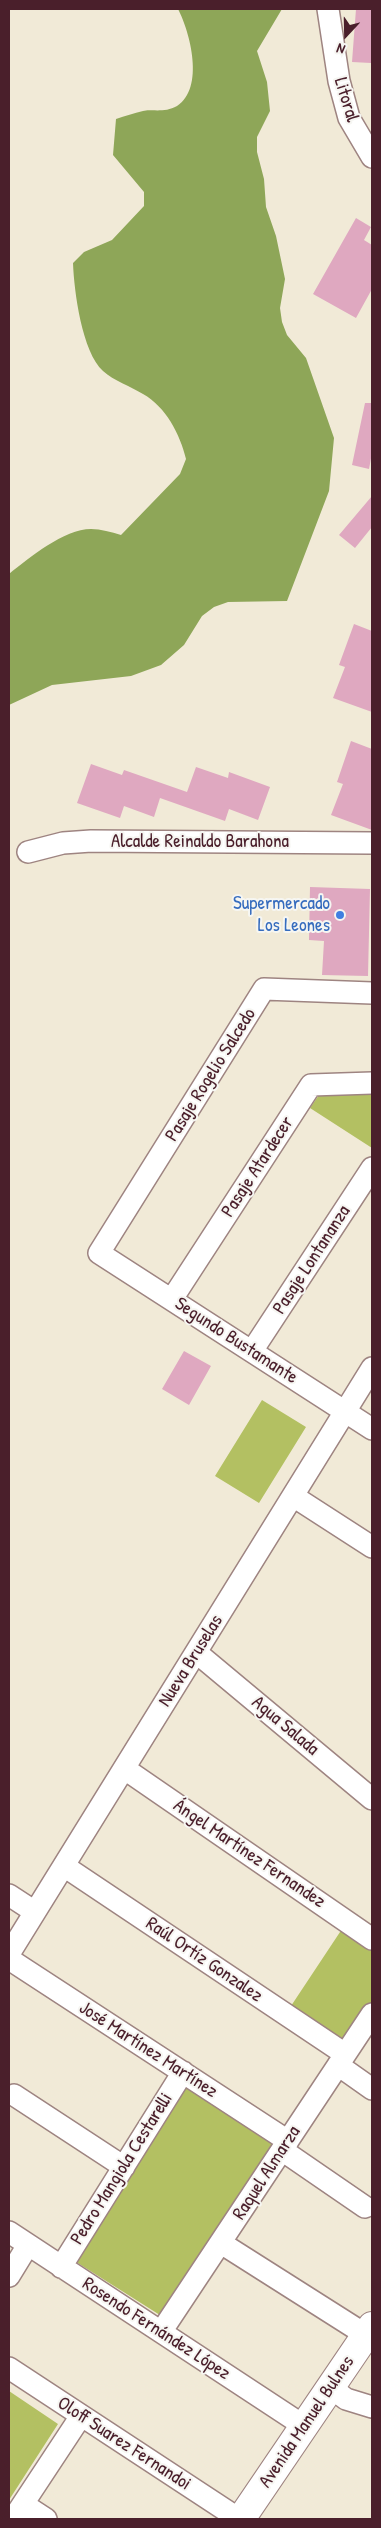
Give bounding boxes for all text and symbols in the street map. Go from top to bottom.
north arrow [321,10,371,60]
text: N [334,39,347,60]
street label: Litoral [328,75,364,125]
street label: Alcalde Reinaldo Barahona [111,831,289,853]
place label: Supermercado Los Leones [233,893,330,937]
marker: Supermercado Los Leones [334,909,346,921]
street label: Pasaje Rogelio Salcedo [161,1004,261,1146]
street label: Pasaje Atardecer [217,1112,299,1222]
street label: Pasaje Lontananza [268,1201,356,1319]
street label: Segundo Bustamante [170,1293,302,1389]
street label: Nueva Bruselas [154,1611,228,1711]
street label: Agua Salada [247,1691,323,1761]
street label: Ángel Martínez Fernandez [169,1795,329,1913]
street label: Raúl Ortíz Gonzalez [141,1913,267,2007]
street label: José Martínez Martínez [74,1997,222,2103]
street label: Pedro Mangiola Cestarelli [66,2089,178,2249]
street label: Raquel Almarza [228,2122,306,2224]
street label: Rosendo Fernández López [78,2273,234,2385]
street label: Avenida Manuel Bulnes [254,2352,360,2492]
street label: Oloff Suarez Fernandoi [53,2392,195,2496]

